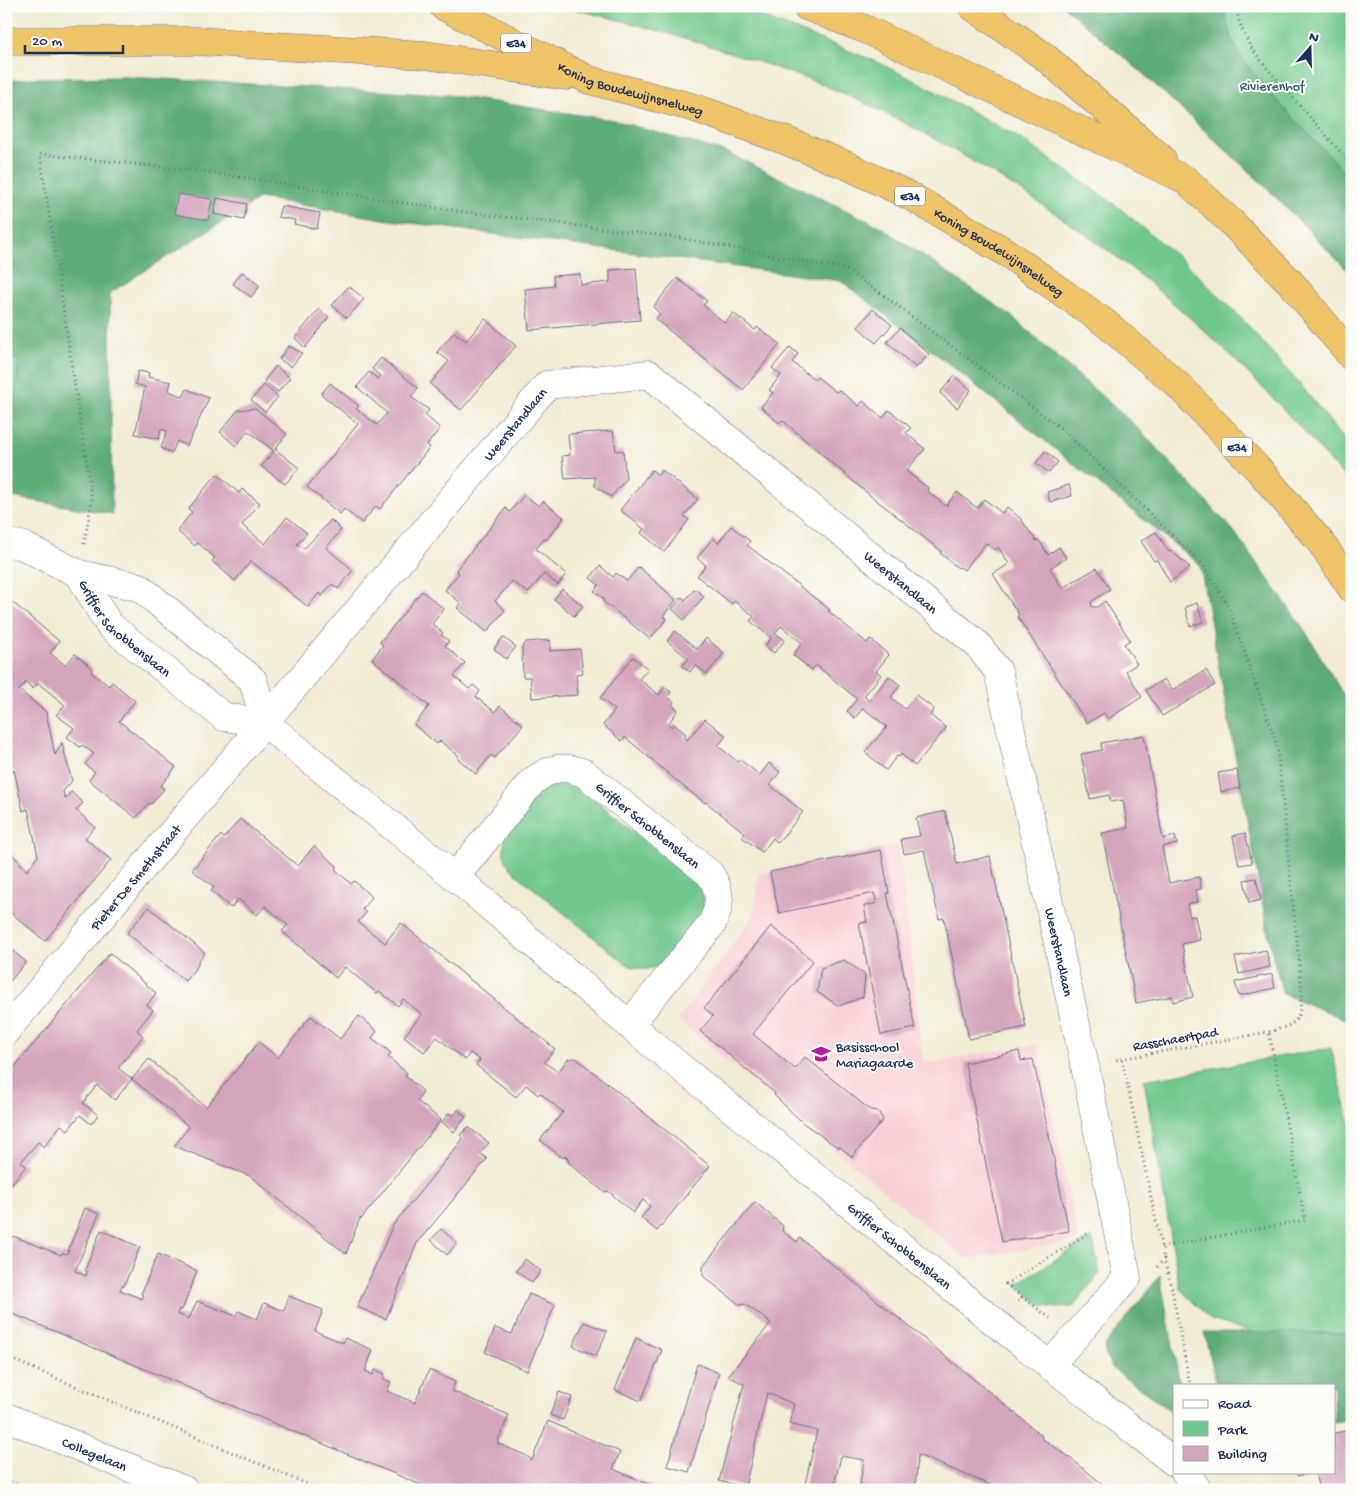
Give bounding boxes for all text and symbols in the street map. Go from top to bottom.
scale bar [25,22,122,54]
north arrow [1286,22,1336,72]
text: N [1306,29,1321,48]
text: 20 m [32,33,62,51]
road number: E34 [501,34,531,52]
street label: Koning Boudewijnsnelweg [554,59,705,121]
park label: Rivierenhof [1240,79,1306,96]
road number: E34 [895,187,925,206]
street label: Koning Boudewijnsnelweg [930,206,1066,302]
street label: Weerstandlaan [481,385,552,465]
road number: E34 [1222,438,1252,457]
street label: Weerstandlaan [860,548,940,619]
street label: Griffier Schobbenslaan [73,577,173,682]
street label: Griffier Schobbenslaan [591,780,703,874]
street label: Pieter De Smethstraat [87,821,187,936]
street label: Weerstandlaan [1039,907,1076,999]
street label: Rasschaertpad [1131,1024,1221,1056]
place label: Basisschool Mariagaarde [835,1040,914,1073]
school or university icon: Basisschool Mariagaarde [810,1043,832,1065]
street label: Griffier Schobbenslaan [843,1200,954,1295]
legend [1173,1384,1336,1474]
text: Road [1218,1396,1252,1414]
text: Park [1217,1422,1248,1440]
street label: Collegelaan [59,1435,129,1477]
text: Building [1217,1446,1267,1464]

